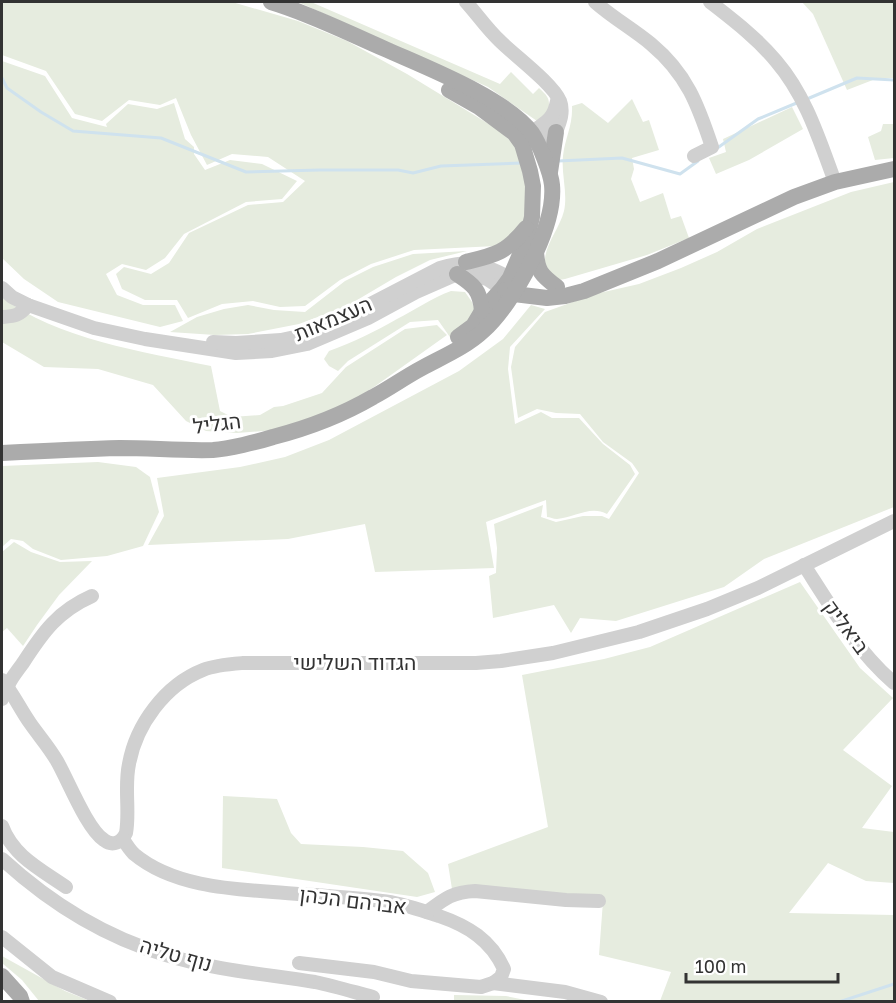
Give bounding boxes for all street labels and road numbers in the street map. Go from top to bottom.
street label: העצמאות [290,290,375,346]
street label: הגליל [191,407,242,439]
street label: ביאליק [818,594,875,659]
street label: הגדוד השלישי [294,649,416,675]
street label: אברהם הכהן [298,881,408,919]
street label: נוף טליה [137,931,215,977]

